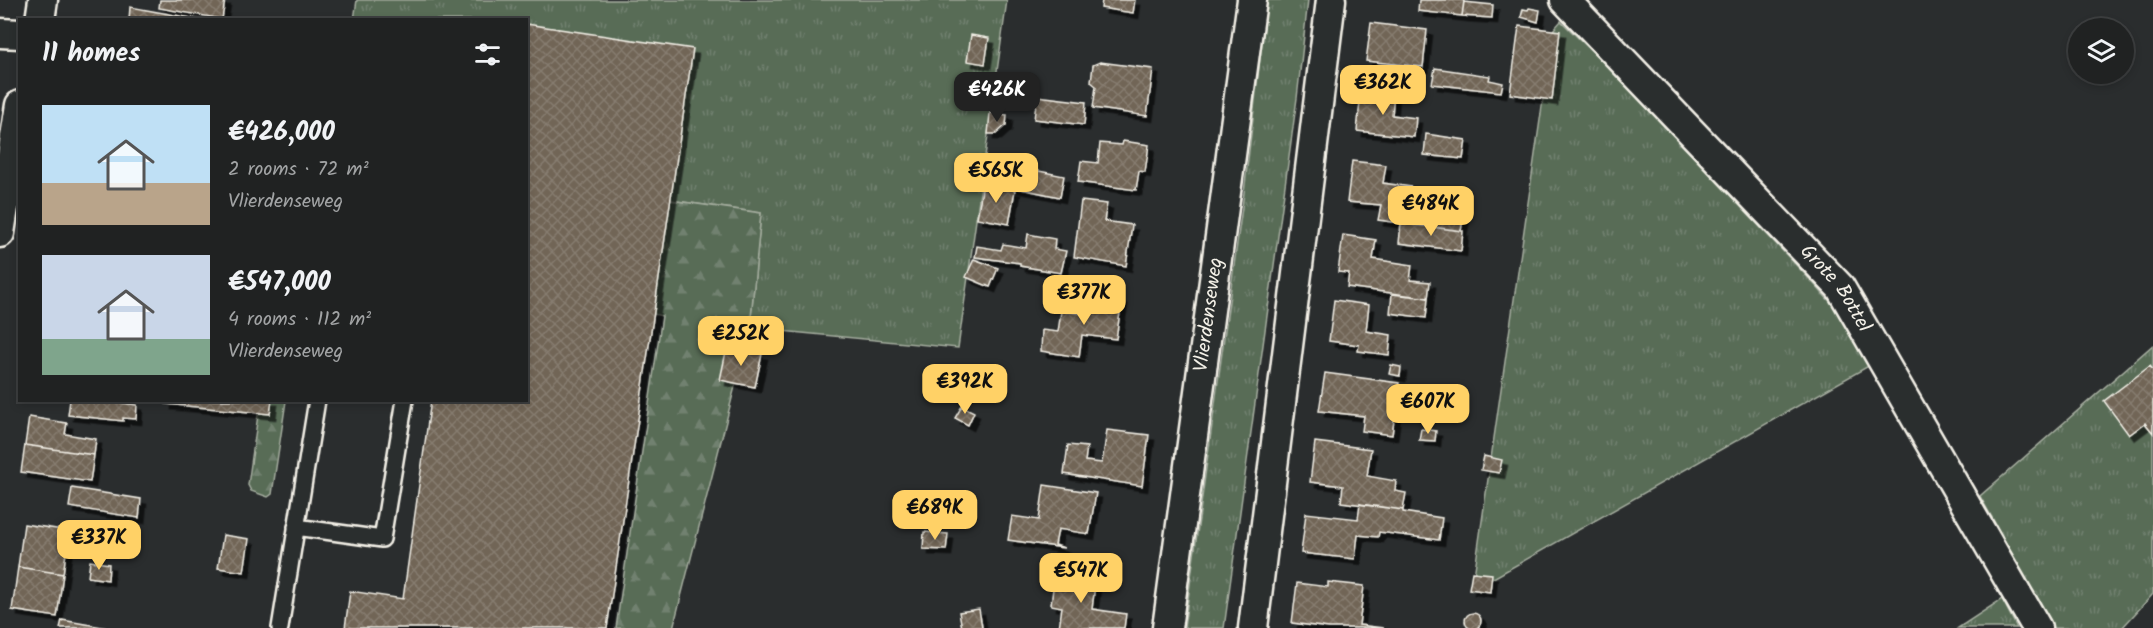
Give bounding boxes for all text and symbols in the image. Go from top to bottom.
map controls [2068,18,2134,84]
button: layers [2068,18,2134,84]
text: 11 homes [42,33,140,75]
icon: filters [471,38,504,71]
pin: €362K [1341,65,1425,116]
text: €362K [1354,68,1412,100]
pin: €426K [955,72,1039,123]
text: €426K [968,75,1026,107]
text: €426,000 [228,112,335,154]
icon: home [90,129,162,201]
pin: €565K [954,153,1038,204]
text: 2 rooms · 72 m² [228,154,369,186]
text: €565K [968,156,1024,188]
text: Vlierdenseweg [228,186,343,218]
pin: €484K [1389,186,1473,237]
text: €484K [1402,189,1460,221]
street label: Grote Bottel [1791,237,1879,339]
street label: Vlierdenseweg [1186,256,1233,374]
text: €547,000 [228,262,331,304]
pin: €377K [1042,275,1126,326]
text: €377K [1057,278,1111,310]
icon: home [90,279,162,351]
text: 4 rooms · 112 m² [228,304,371,336]
pin: €252K [699,316,783,367]
text: €252K [712,319,770,351]
text: Vlierdenseweg [228,336,343,368]
pin: €392K [923,364,1007,415]
text: €392K [936,367,994,399]
pin: €607K [1386,384,1470,435]
text: €607K [1400,387,1456,419]
pin: €689K [893,490,977,541]
text: €689K [906,493,964,525]
pin: €337K [57,520,141,571]
text: €337K [71,523,127,555]
pin: €547K [1039,553,1123,604]
text: €547K [1053,556,1109,588]

